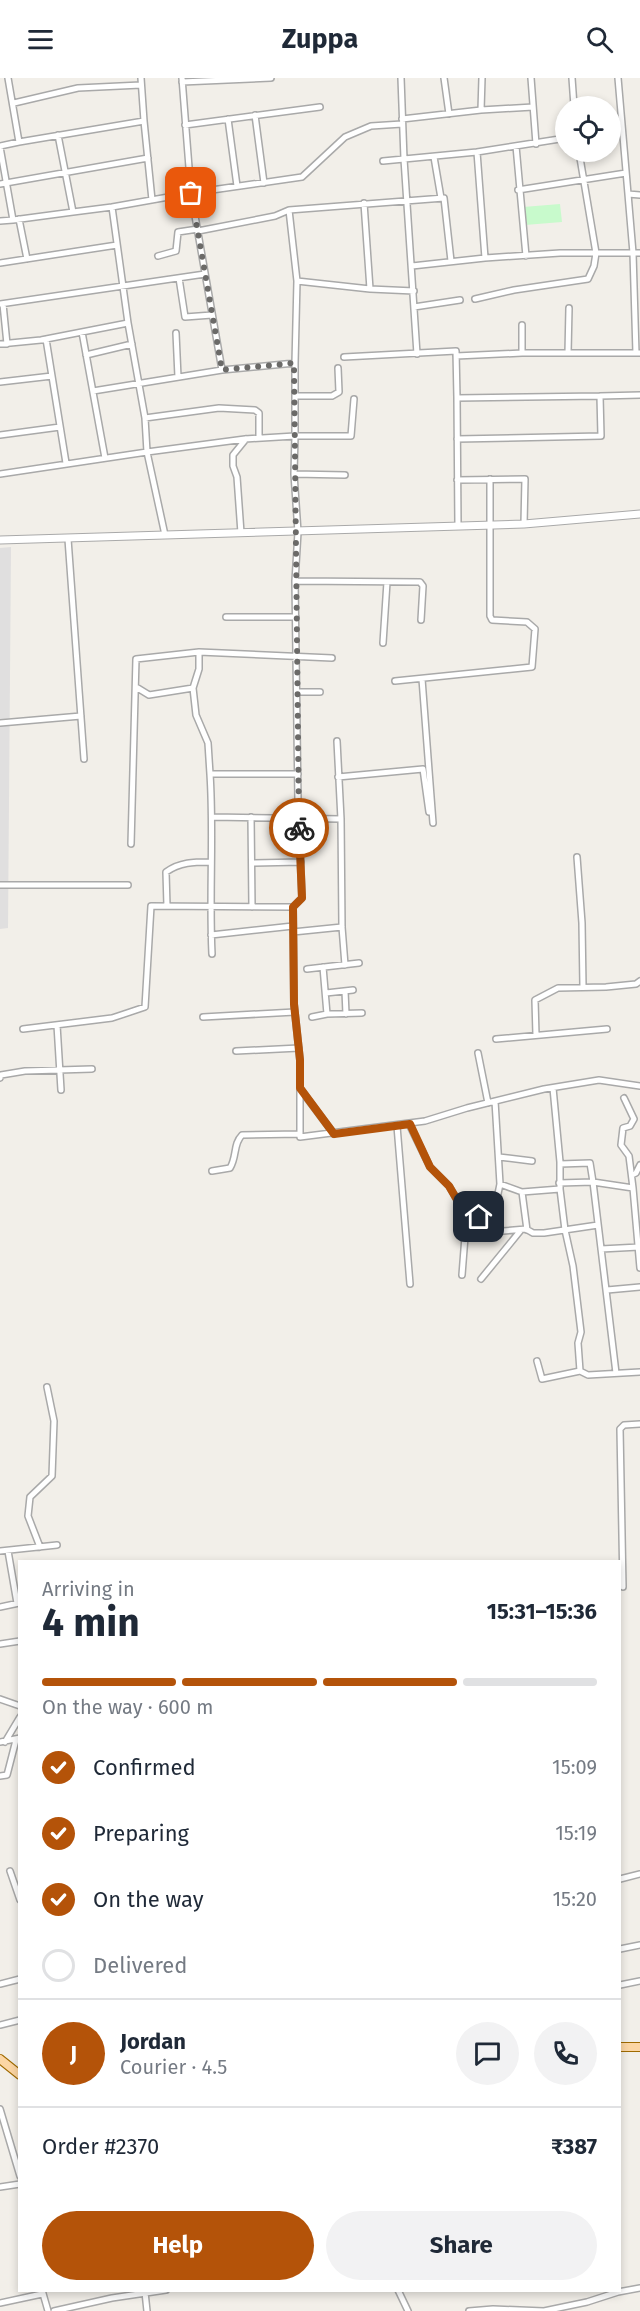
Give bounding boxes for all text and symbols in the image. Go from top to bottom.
icon: menu [24,23,57,56]
text: Zuppa [282,23,358,55]
icon: search [583,23,616,56]
map controls [555,96,621,162]
button: locate [555,96,621,162]
pin [165,167,216,218]
icon: bag [174,176,207,209]
courier [269,798,329,858]
icon: bike [283,812,316,845]
pin [453,1191,504,1242]
icon: home [462,1200,495,1233]
text: Arriving in [42,1577,135,1601]
text: 15:31–15:36 [487,1598,597,1625]
text: 4 min [42,1600,140,1646]
text: On the way · 600 m [42,1695,213,1719]
icon: check [42,1751,75,1784]
text: Confirmed [93,1754,196,1781]
text: 15:09 [552,1755,597,1779]
icon: check [42,1817,75,1850]
text: Preparing [93,1820,189,1847]
text: 15:19 [555,1821,597,1845]
icon: check [42,1883,75,1916]
text: On the way [93,1886,204,1913]
text: 15:20 [552,1887,597,1911]
text: Delivered [93,1952,188,1979]
button: chat [456,2022,519,2085]
button: phone [534,2022,597,2085]
text: Jordan [120,2028,186,2055]
text: J [70,2040,77,2067]
text: Courier · 4.5 [120,2055,227,2079]
text: Order #2370 [42,2133,159,2160]
text: ₹387 [551,2133,597,2160]
button: Help [42,2211,314,2280]
button: Share [326,2211,597,2280]

